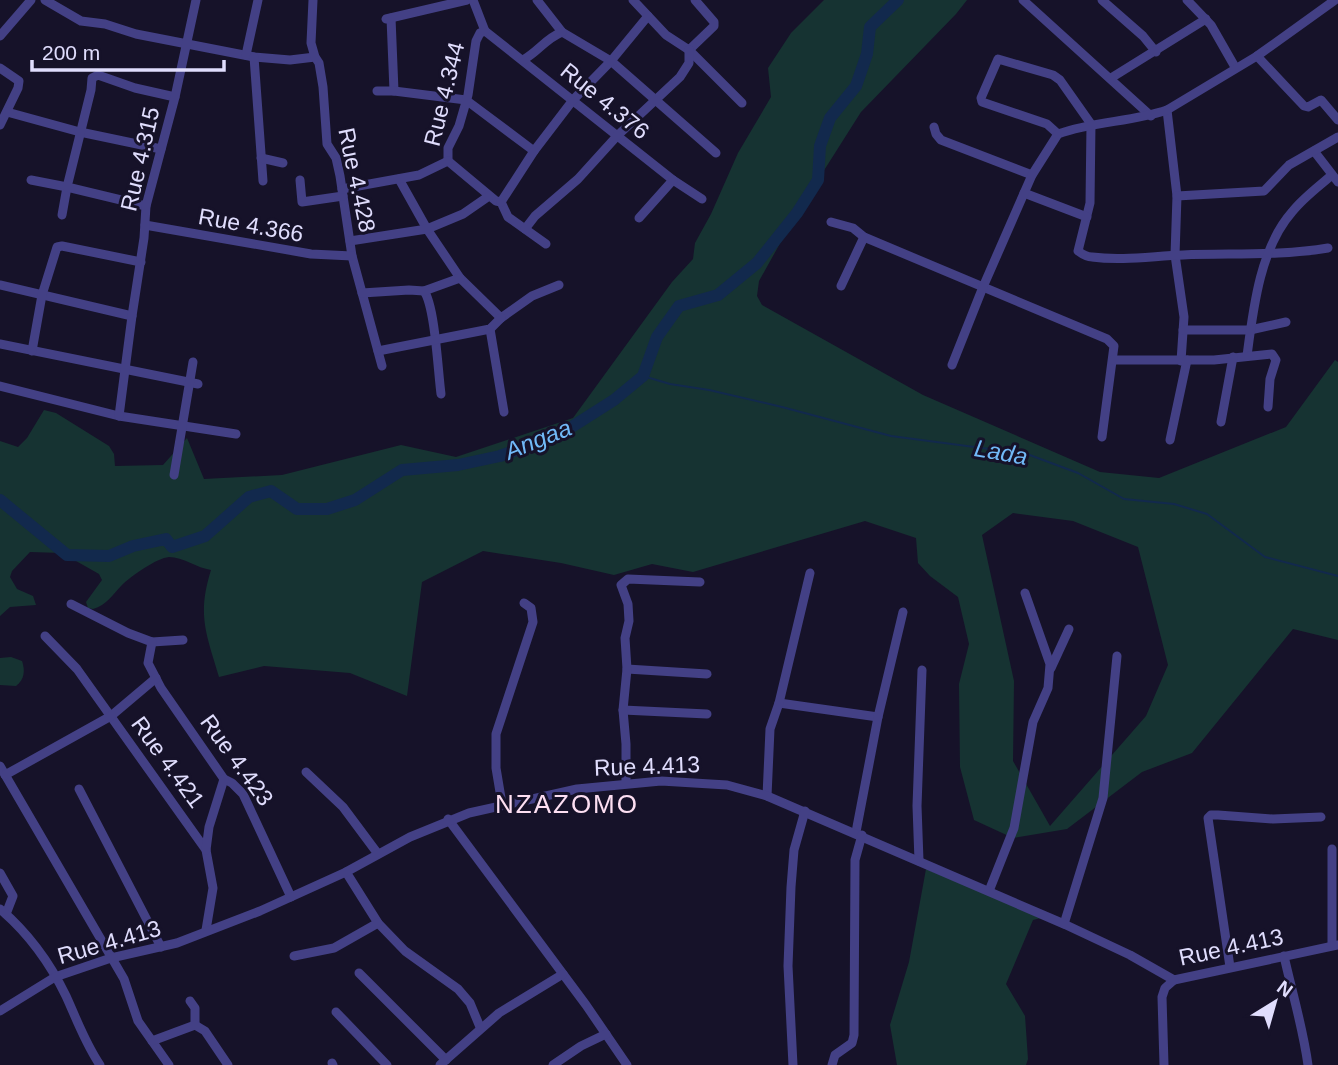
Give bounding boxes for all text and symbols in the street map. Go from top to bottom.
scale bar [32,28,224,72]
street label: Rue 4.344 [419,39,470,149]
text: 200 m [42,41,100,64]
street label: Rue 4.376 [556,57,654,145]
street label: Rue 4.315 [115,104,165,214]
street label: Rue 4.428 [333,125,381,235]
street label: Rue 4.366 [196,203,306,247]
water label: Angaa [499,413,575,465]
water label: Lada [972,434,1030,470]
street label: Rue 4.423 [195,709,279,811]
street label: Rue 4.421 [126,711,210,813]
street label: Rue 4.413 [594,751,700,781]
district label: NZAZOMO [495,789,639,819]
street label: Rue 4.413 [54,915,164,969]
street label: Rue 4.413 [1176,923,1286,971]
north arrow [1240,967,1310,1037]
text: N [1273,976,1297,1001]

